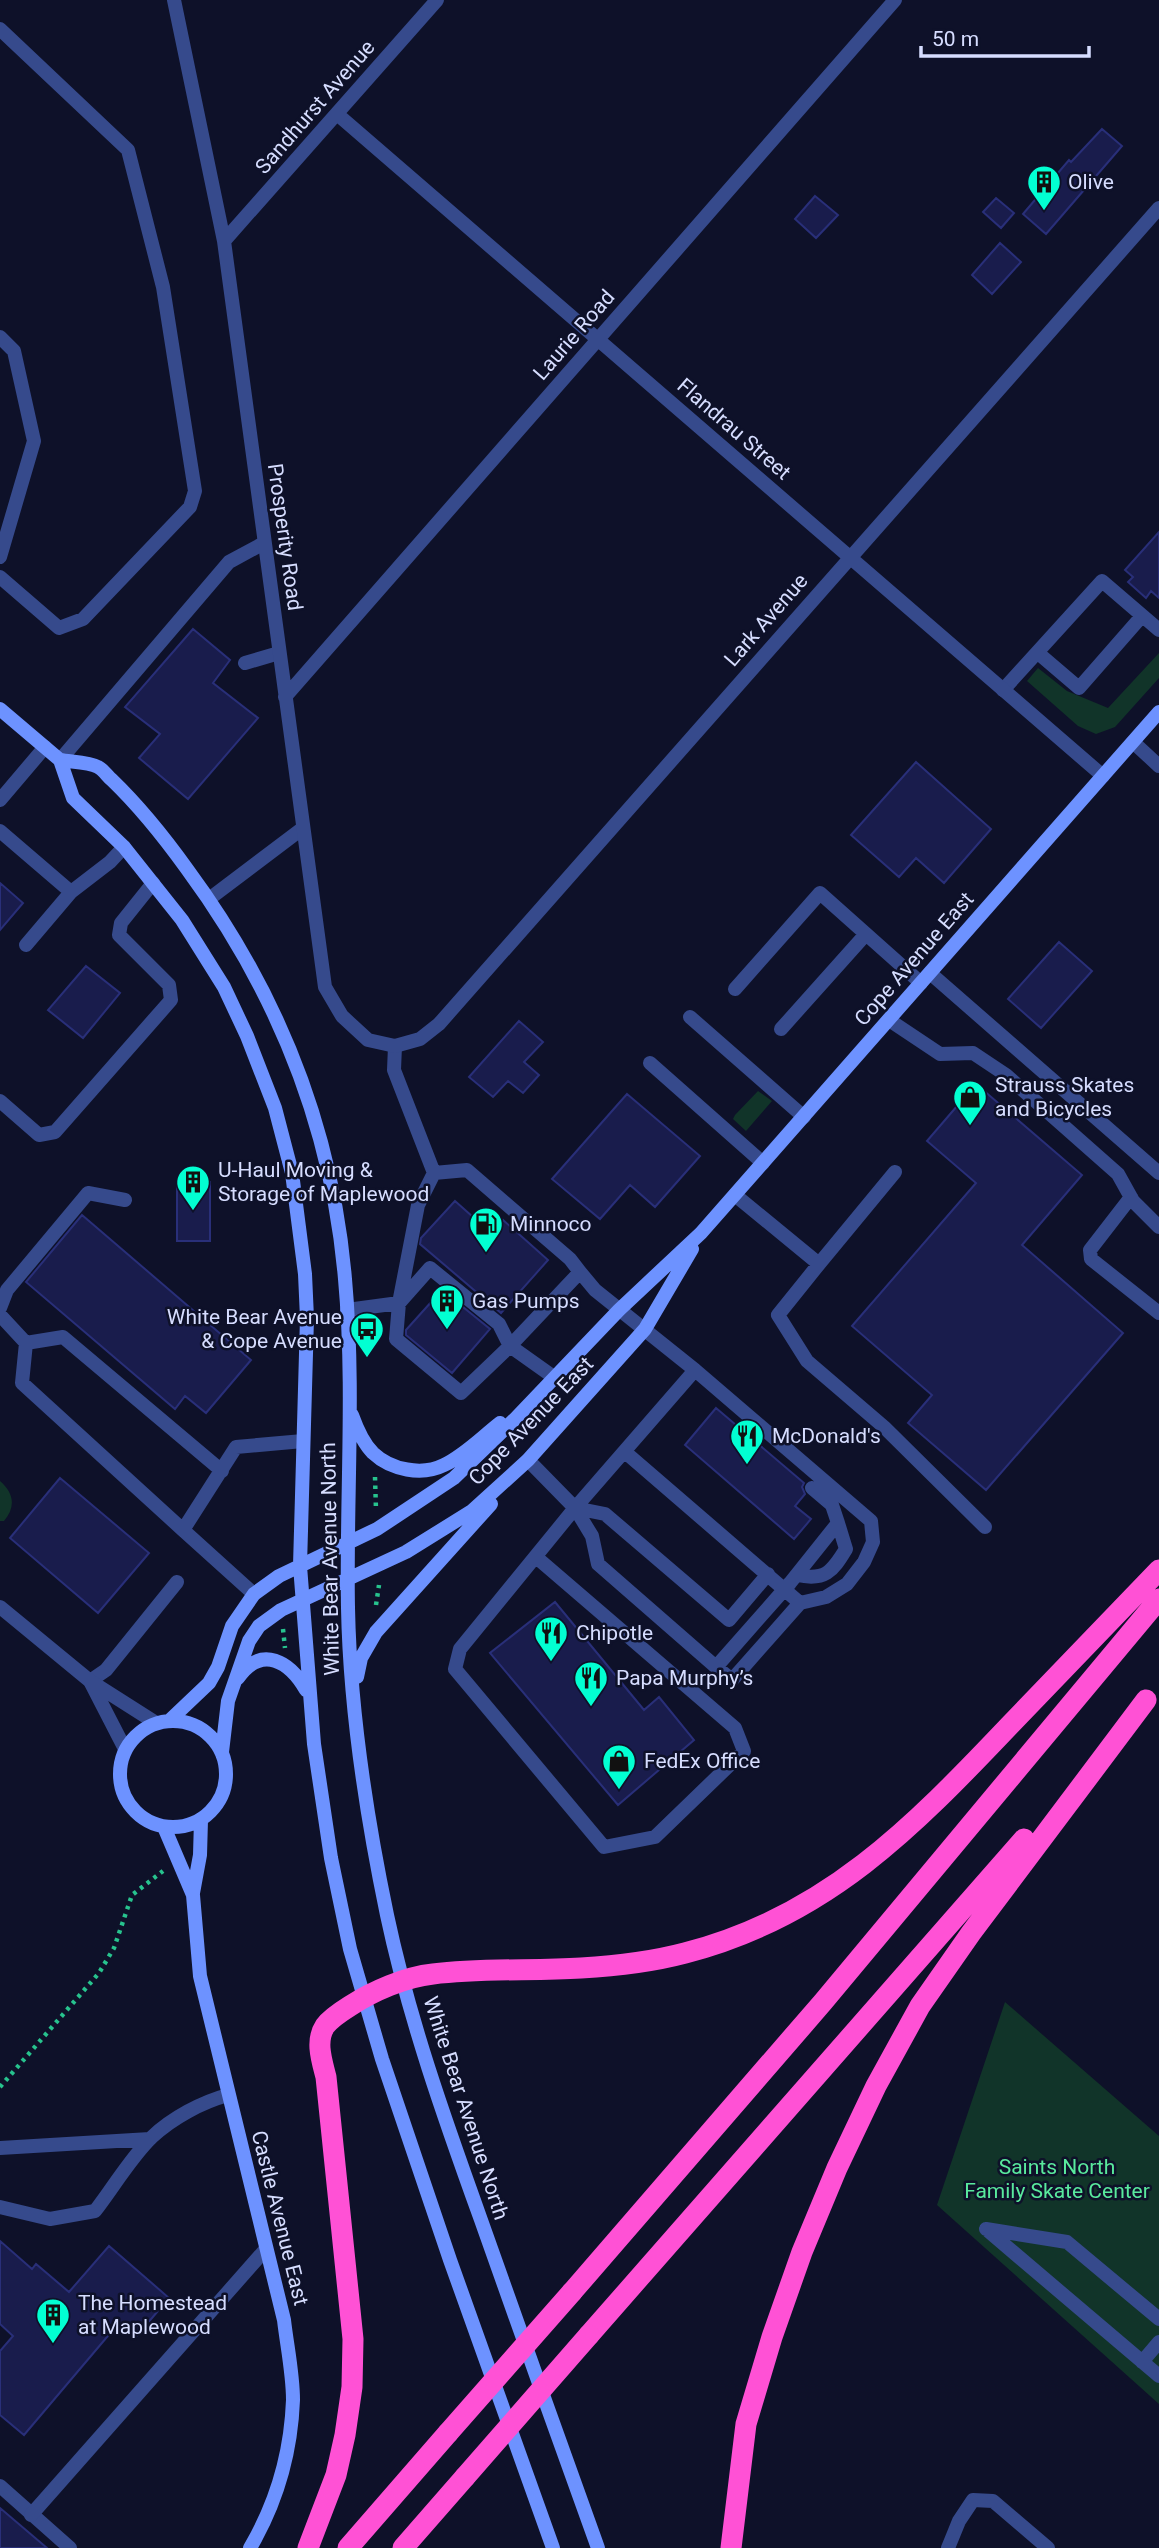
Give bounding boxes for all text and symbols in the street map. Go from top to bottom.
scale bar [921,14,1089,58]
text: 50 m [932,27,979,51]
street label: Sandhurst Avenue [250,35,380,179]
building icon: Olive [1025,163,1063,212]
place label: Olive [1068,170,1114,194]
street label: Laurie Road [529,285,619,385]
street label: Flandrau Street [673,373,796,485]
street label: Prosperity Road [263,462,307,612]
street label: Lark Avenue [719,569,813,671]
street label: Cope Avenue East [850,887,978,1031]
place label: Strauss Skates and Bicycles [995,1073,1134,1121]
shop icon: Strauss Skates and Bicycles [951,1078,989,1127]
place label: U-Haul Moving & Storage of Maplewood [218,1158,429,1206]
building icon: U-Haul Moving & Storage of Maplewood [174,1163,212,1212]
fuel station icon: Minnoco [467,1205,505,1254]
place label: Minnoco [510,1212,592,1236]
building icon: Gas Pumps [428,1282,466,1331]
place label: Gas Pumps [472,1289,580,1313]
place label: White Bear Avenue & Cope Avenue [167,1305,342,1353]
bus stop icon: White Bear Avenue & Cope Avenue [348,1310,386,1359]
street label: Cope Avenue East [464,1352,598,1490]
restaurant icon: McDonald's [728,1417,766,1466]
place label: McDonald's [772,1424,881,1448]
street label: White Bear Avenue North [316,1442,344,1676]
restaurant icon: Chipotle [532,1614,570,1663]
place label: Chipotle [576,1621,653,1645]
restaurant icon: Papa Murphy’s [572,1659,610,1708]
place label: Papa Murphy’s [616,1666,753,1690]
shop icon: FedEx Office [600,1742,638,1791]
place label: FedEx Office [644,1749,760,1773]
street label: White Bear Avenue North [419,1993,513,2223]
street label: Castle Avenue East [247,2128,313,2308]
park label: Saints North Family Skate Center [964,2155,1150,2203]
place label: The Homestead at Maplewood [78,2291,227,2339]
building icon: The Homestead at Maplewood [34,2296,72,2345]

